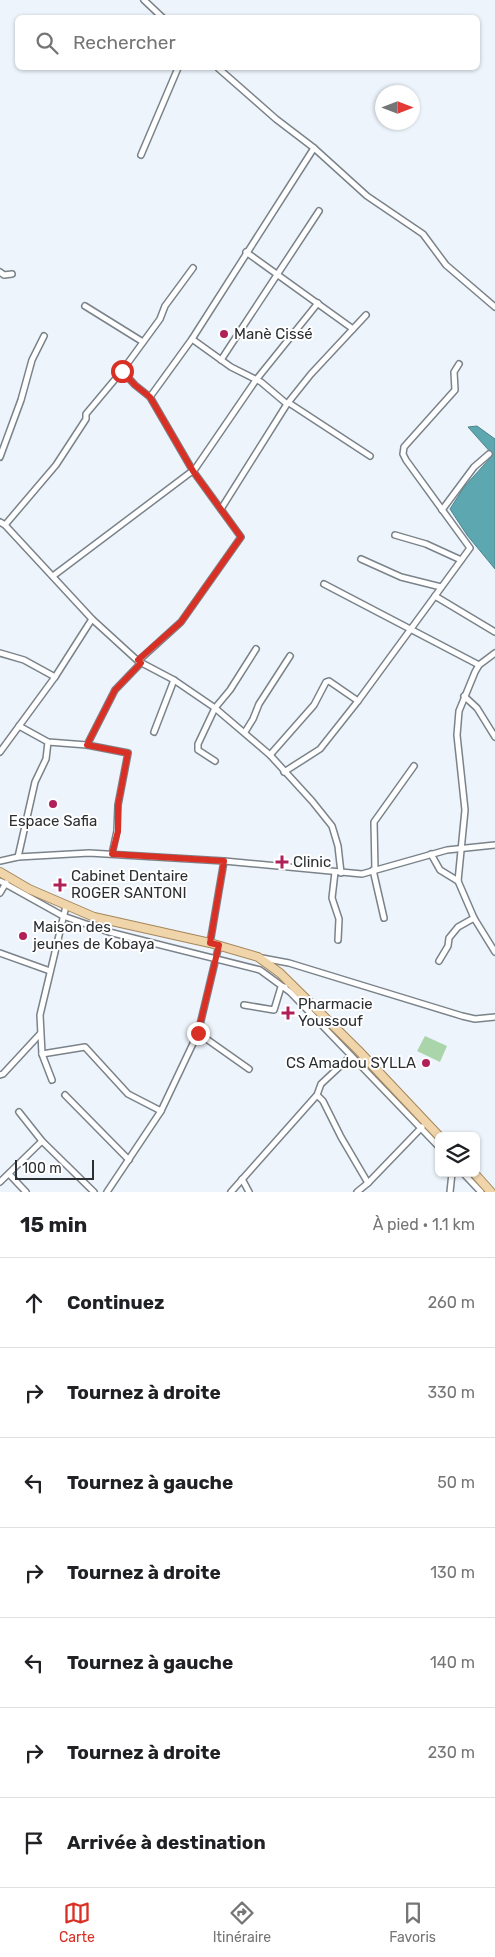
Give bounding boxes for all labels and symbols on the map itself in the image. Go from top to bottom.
north arrow [375,85,420,130]
place label: Manè Cissé [234,325,313,343]
marker: Manè Cissé [218,328,230,340]
route start [111,360,134,383]
marker: Espace Safia [47,798,59,810]
place label: Espace Safia [9,812,97,830]
place label: Clinic [293,853,331,871]
marker: Clinic [275,855,289,869]
place label: Cabinet Dentaire ROGER SANTONI [71,867,188,902]
marker: Cabinet Dentaire ROGER SANTONI [53,878,67,892]
place label: Maison des jeunes de Kobaya [32,918,155,953]
marker: Maison des jeunes de Kobaya [17,930,29,942]
place label: Pharmacie Youssouf [298,995,373,1030]
marker: Pharmacie Youssouf [282,1007,294,1019]
route end [187,1022,210,1045]
place label: CS Amadou SYLLA [286,1054,416,1072]
marker: CS Amadou SYLLA [420,1057,432,1069]
scale bar [15,1157,94,1180]

